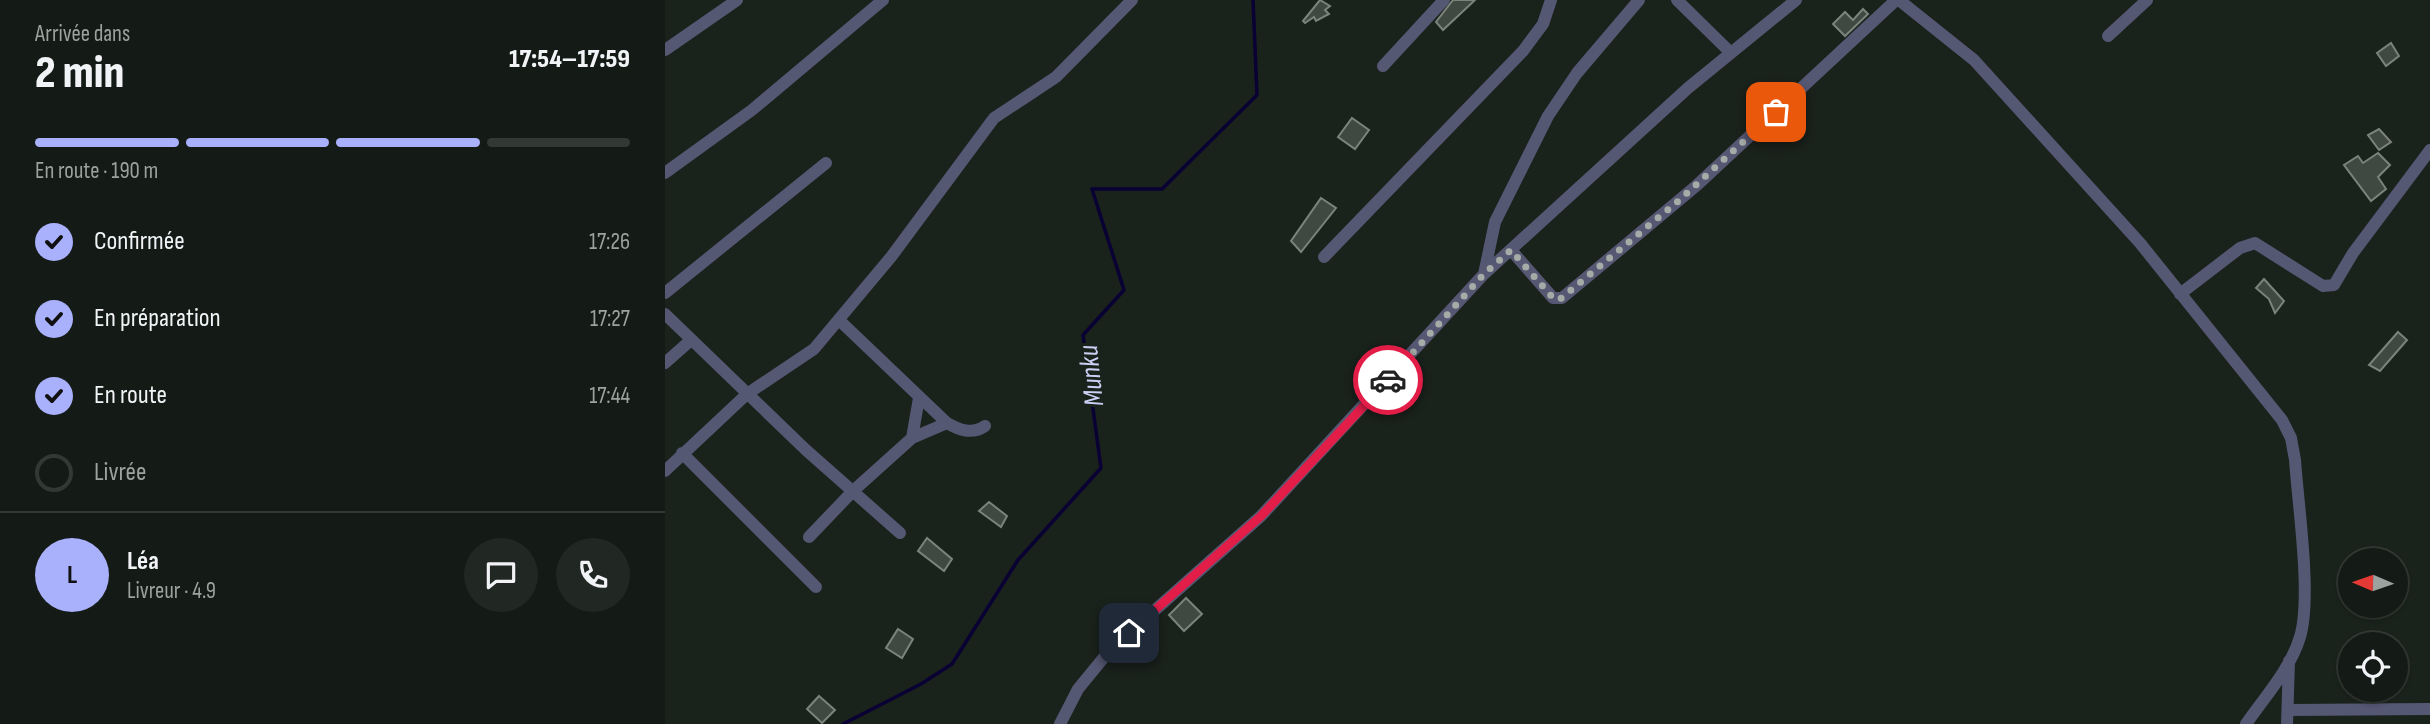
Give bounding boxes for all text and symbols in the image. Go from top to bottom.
text: Arrivée dans [35,20,130,48]
text: 17:54–17:59 [509,44,630,75]
text: 2 min [35,46,124,101]
pin [1746,82,1806,142]
icon: bag [1757,93,1795,131]
text: En route · 190 m [35,157,158,185]
icon: check [35,223,73,261]
text: Confirmée [94,226,185,257]
text: 17:26 [589,228,630,256]
icon: check [35,300,73,338]
text: En préparation [94,303,221,334]
text: 17:27 [590,305,630,333]
water label: Munku [1072,343,1111,408]
courier [1353,345,1423,415]
icon: car [1369,361,1407,399]
icon: check [35,377,73,415]
text: En route [94,380,167,411]
text: 17:44 [589,382,630,410]
text: Livrée [94,457,146,488]
button: chat [464,538,538,612]
button: phone [556,538,630,612]
text: Léa [127,546,159,577]
north arrow [2338,548,2408,618]
map controls [2338,548,2408,702]
text: L [67,560,77,591]
text: Livreur · 4.9 [127,577,216,605]
pin [1099,603,1159,663]
icon: home [1110,614,1148,652]
button: locate [2338,632,2408,702]

